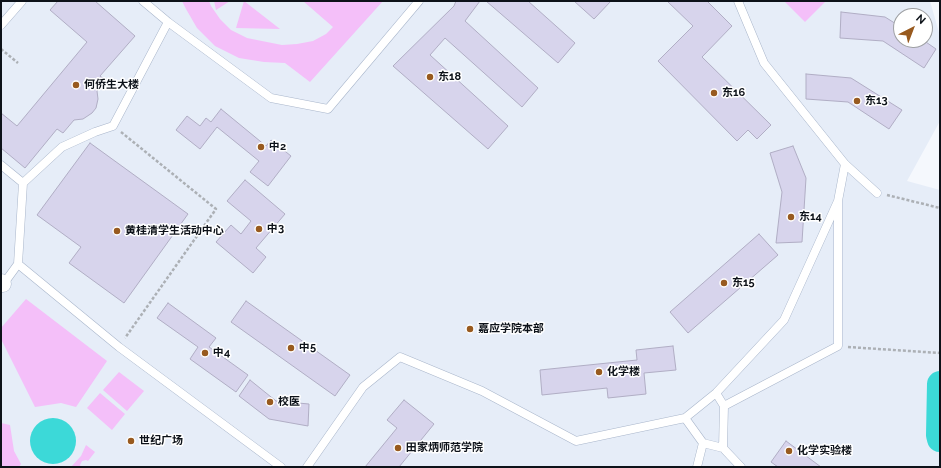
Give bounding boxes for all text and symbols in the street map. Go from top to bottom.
north arrow [893,8,933,48]
text: N [913,12,928,27]
place label: 东18 [438,70,461,84]
marker: 东18 [425,72,435,82]
place label: 何侨生大楼 [84,78,139,92]
marker: 何侨生大楼 [71,80,81,90]
place label: 东16 [722,86,745,100]
marker: 东16 [709,88,719,98]
place label: 东13 [865,94,888,108]
marker: 东13 [852,96,862,106]
place label: 中2 [269,140,286,154]
marker: 中2 [256,142,266,152]
place label: 东14 [799,210,822,224]
marker: 东14 [786,212,796,222]
place label: 中3 [267,222,284,236]
place label: 黄桂清学生活动中心 [125,224,224,238]
marker: 中3 [254,224,264,234]
marker: 黄桂清学生活动中心 [112,226,122,236]
place label: 东15 [732,276,755,290]
marker: 东15 [719,278,729,288]
place label: 嘉应学院本部 [478,322,544,336]
marker: 嘉应学院本部 [465,324,475,334]
place label: 中5 [299,341,316,355]
marker: 中5 [286,343,296,353]
place label: 中4 [213,346,230,360]
marker: 中4 [200,348,210,358]
place label: 化学楼 [607,365,640,379]
marker: 化学楼 [594,367,604,377]
place label: 校医 [278,395,300,409]
marker: 校医 [265,397,275,407]
place label: 世纪广场 [139,434,183,448]
marker: 世纪广场 [126,436,136,446]
place label: 田家炳师范学院 [406,441,483,455]
marker: 田家炳师范学院 [393,443,403,453]
place label: 化学实验楼 [797,444,852,458]
marker: 化学实验楼 [784,446,794,456]

